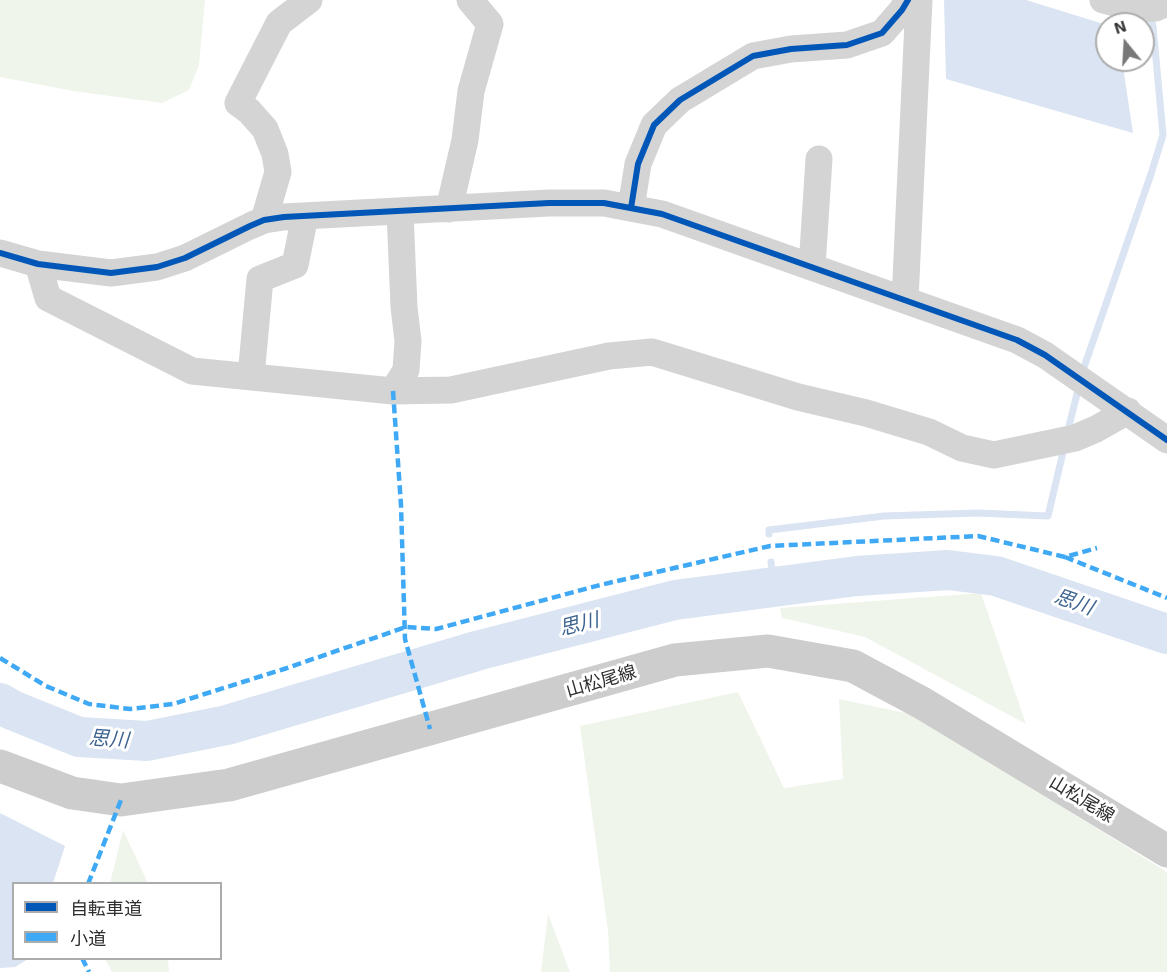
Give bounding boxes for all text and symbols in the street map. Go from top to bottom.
north arrow [1095,12,1155,72]
text: N [1111,15,1128,37]
water label: 思川 [1051,584,1097,620]
water label: 思川 [557,608,601,640]
street label: 山松尾線 [563,661,639,701]
water label: 思川 [88,726,130,752]
street label: 山松尾線 [1046,771,1118,827]
legend [12,882,222,960]
text: 自転車道 [70,897,142,919]
text: 小道 [70,927,106,949]

